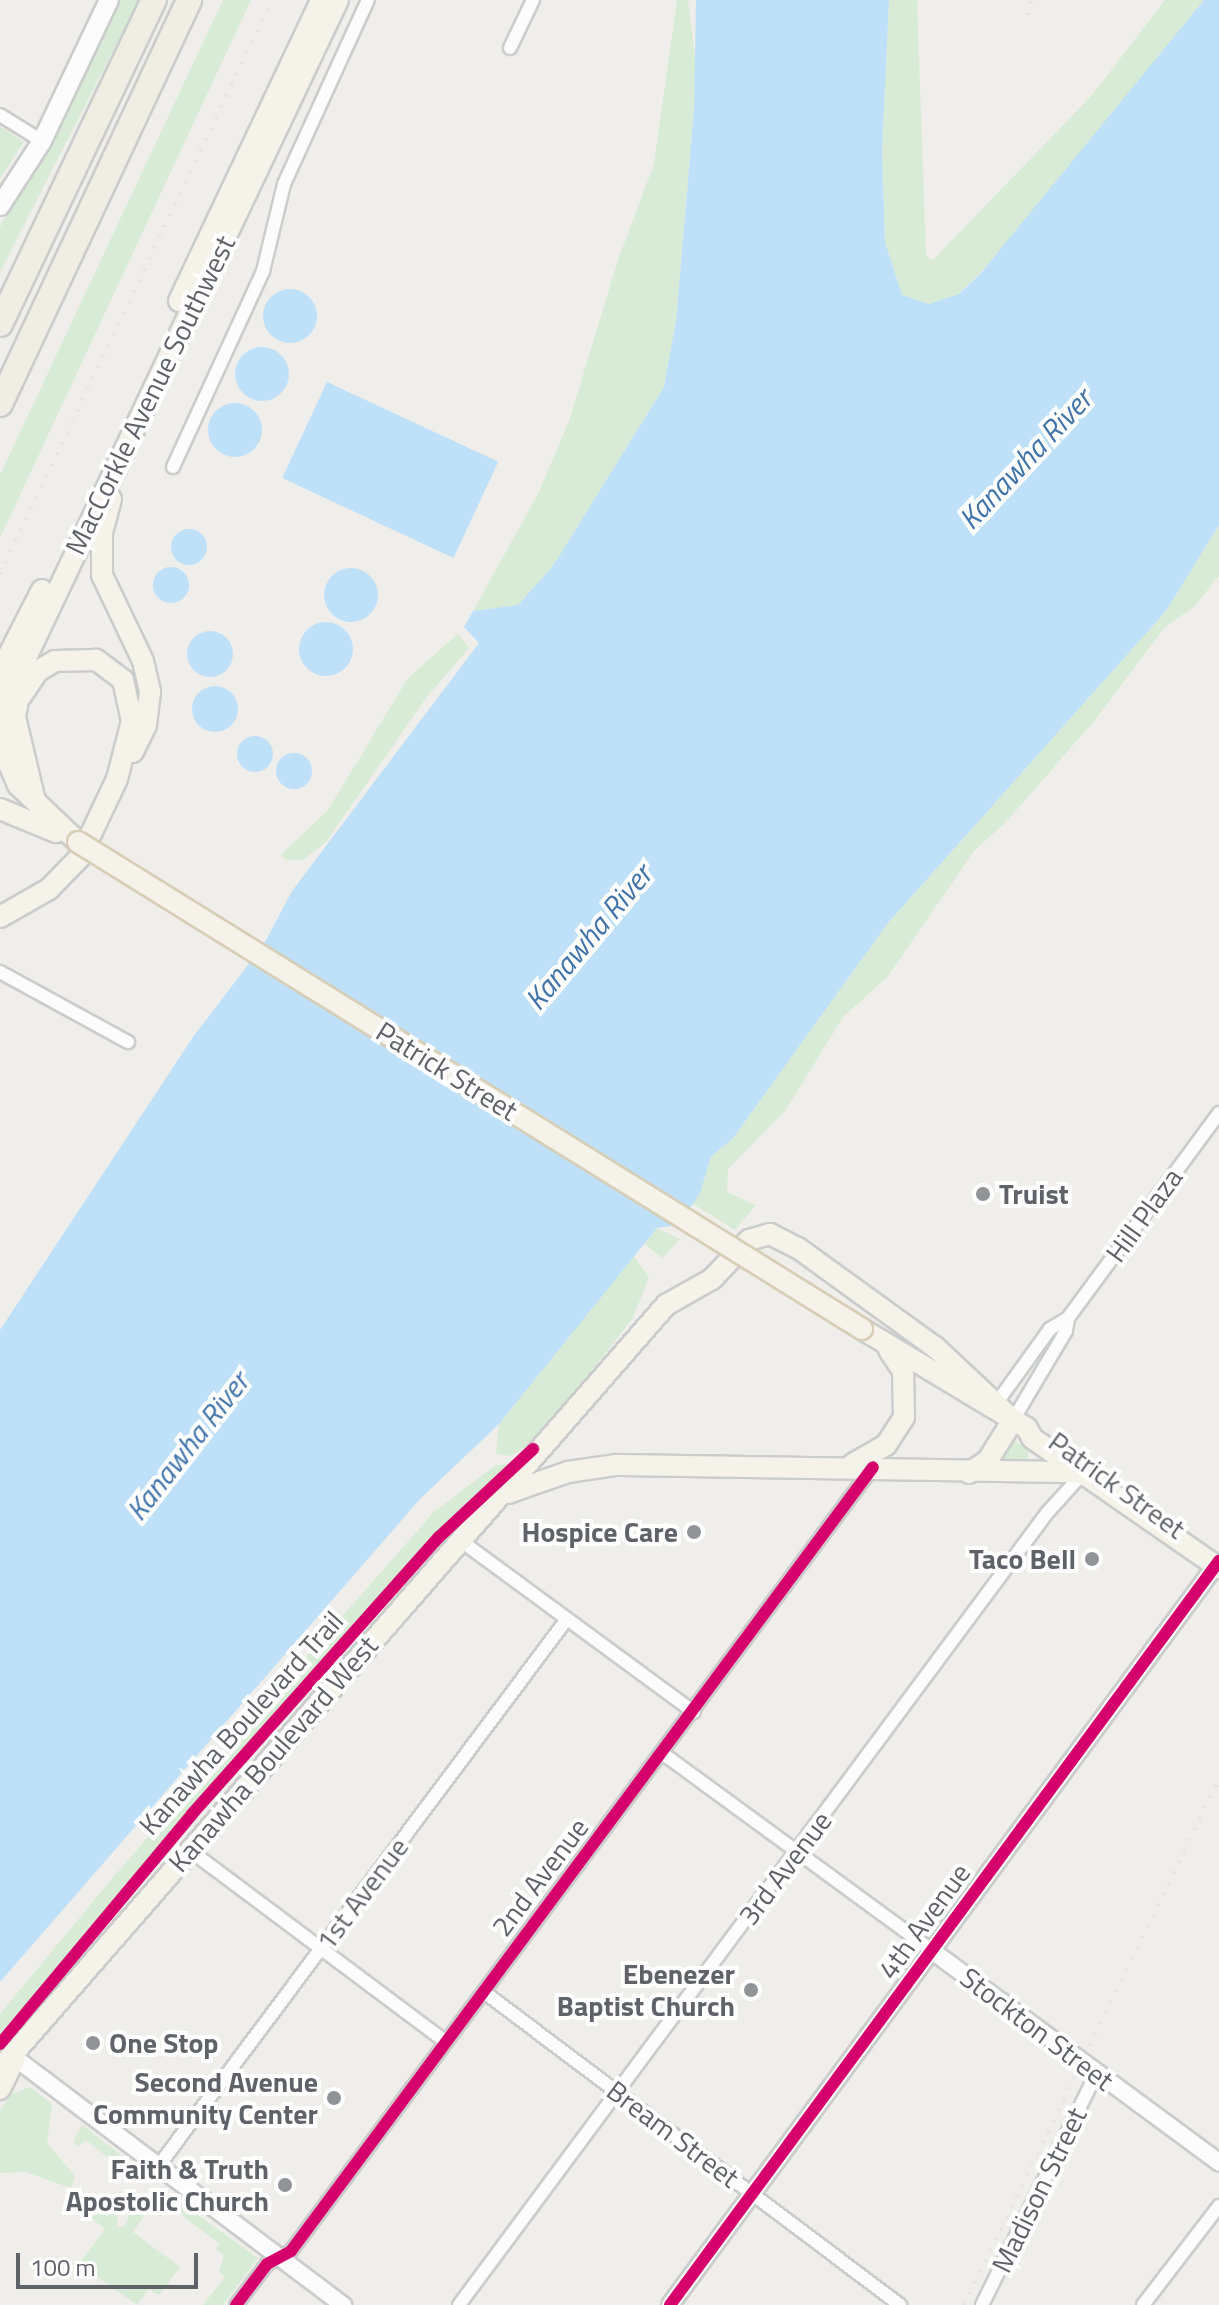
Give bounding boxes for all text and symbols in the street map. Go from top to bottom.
street label: MacCorkle Avenue Southwest [58,230,242,560]
water label: Kanawha River [951,382,1099,536]
water label: Kanawha River [517,857,659,1017]
street label: Patrick Street [370,1014,524,1128]
street label: Hill Plaza [1099,1161,1189,1269]
place label: Truist [999,1177,1069,1211]
marker: Truist [974,1185,992,1203]
water label: Kanawha River [118,1365,256,1527]
street label: Patrick Street [1042,1424,1192,1546]
place label: Hospice Care [522,1515,678,1549]
marker: Hospice Care [685,1523,703,1541]
place label: Taco Bell [969,1542,1076,1576]
marker: Taco Bell [1083,1550,1101,1568]
street label: Kanawha Boulevard Trail [132,1604,350,1842]
street label: Kanawha Boulevard West [161,1629,385,1879]
street label: 3rd Avenue [731,1805,839,1931]
street label: 2nd Avenue [485,1811,595,1943]
street label: 1st Avenue [309,1831,415,1957]
street label: 4th Avenue [871,1857,977,1985]
place label: Ebenezer Baptist Church [557,1957,735,2023]
street label: Stockton Street [954,1960,1120,2098]
marker: Ebenezer Baptist Church [742,1981,760,1999]
place label: One Stop [109,2026,219,2060]
marker: One Stop [84,2034,102,2052]
place label: Second Avenue Community Center [93,2065,318,2131]
street label: Bream Street [600,2073,746,2195]
marker: Second Avenue Community Center [325,2089,343,2107]
street label: Madison Street [985,2102,1093,2278]
place label: Faith & Truth Apostolic Church [66,2152,269,2218]
marker: Faith & Truth Apostolic Church [276,2176,294,2194]
scale bar [20,2237,202,2287]
text: 100 m [30,2249,96,2285]

